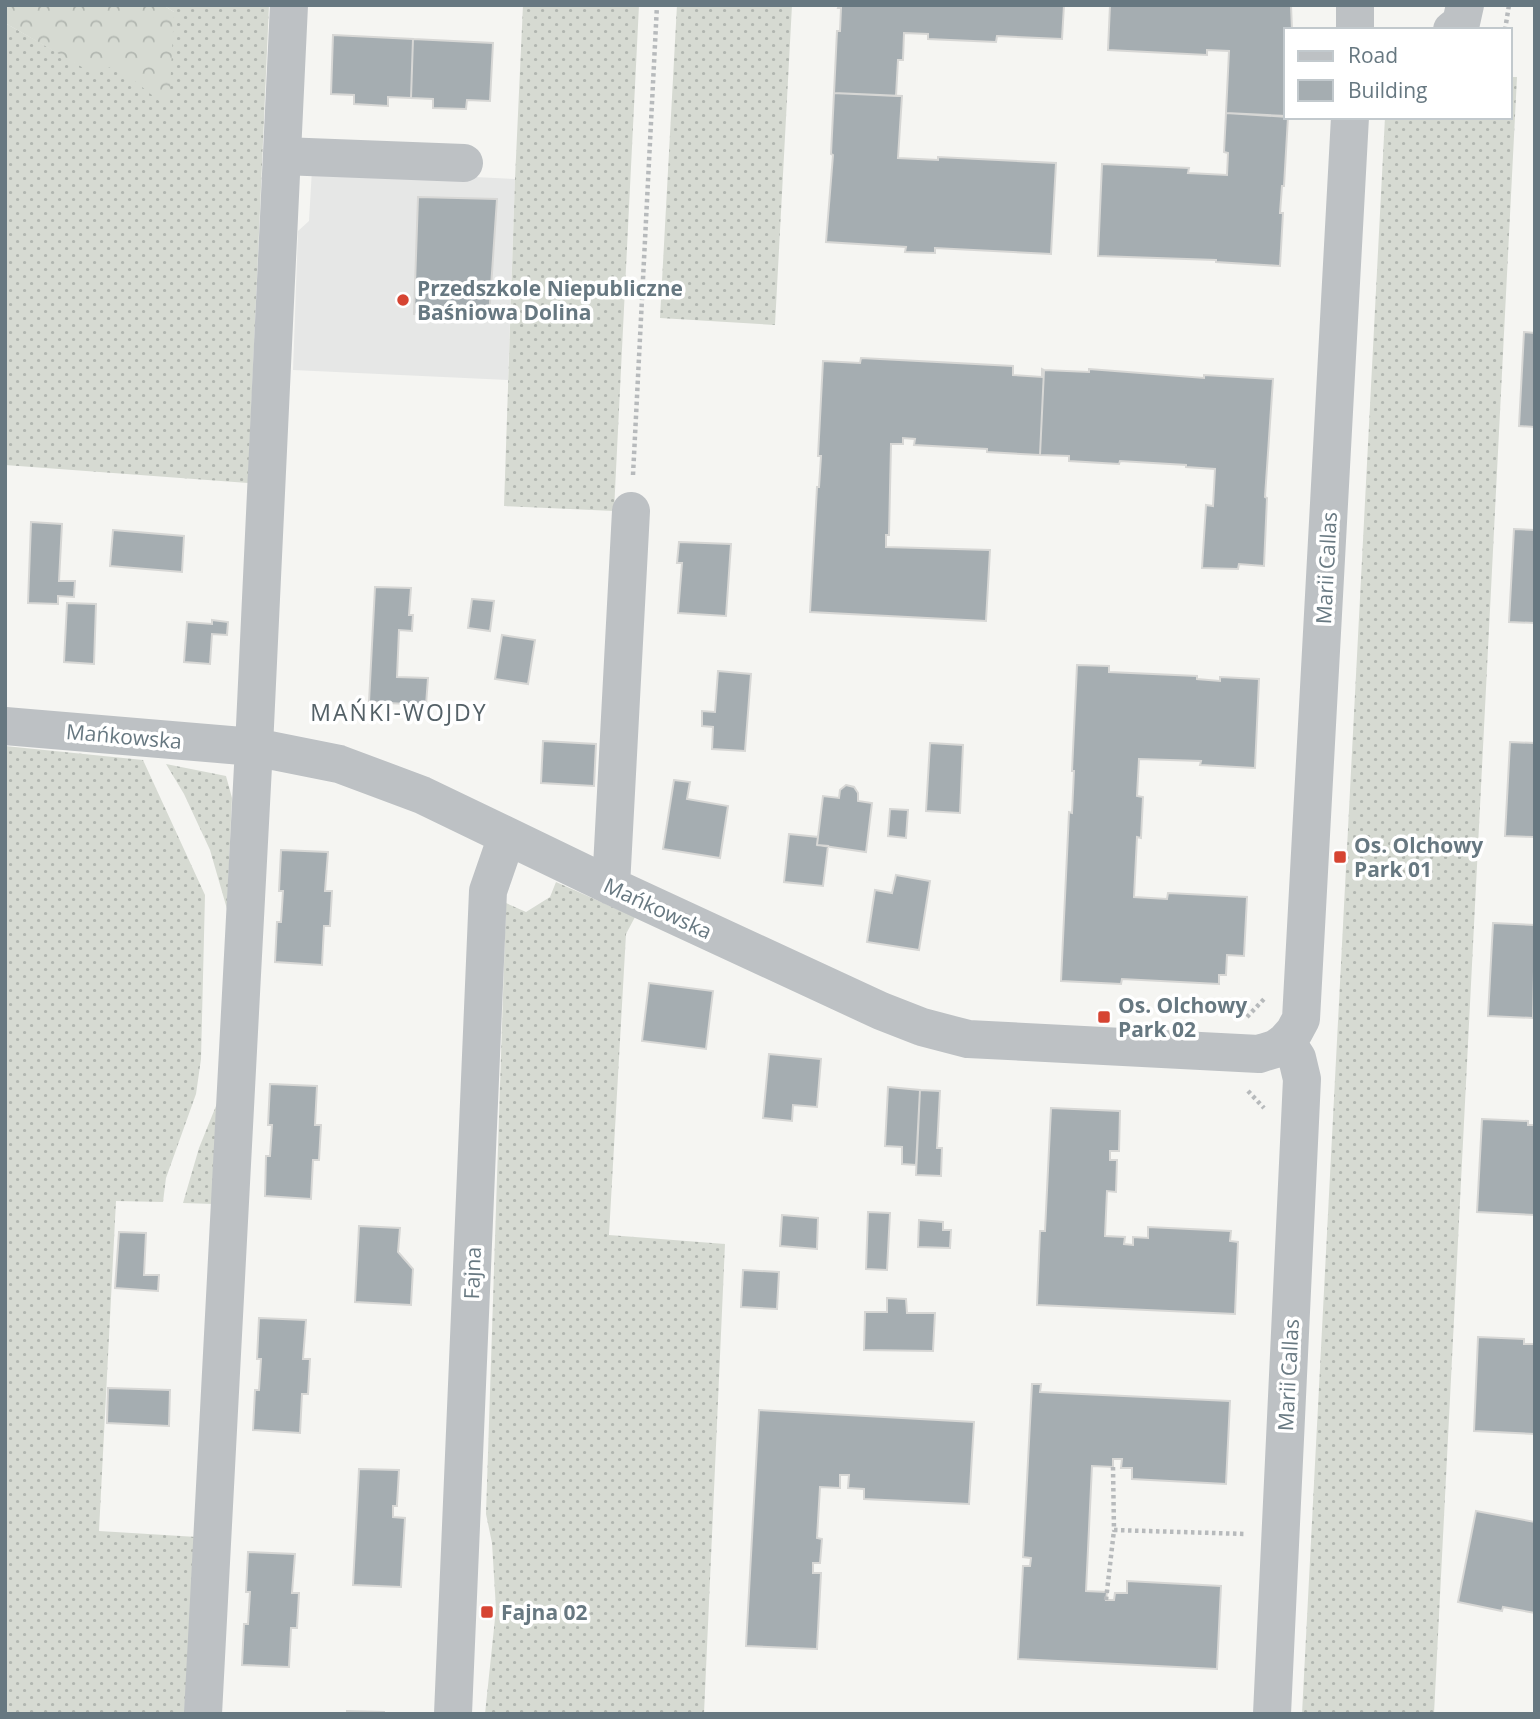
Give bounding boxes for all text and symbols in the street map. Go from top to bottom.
legend [1284,28,1512,119]
text: Road [1348,41,1398,69]
text: Building [1348,76,1427,104]
place label: Przedszkole Niepubliczne Baśniowa Dolina [417,274,683,326]
marker: Przedszkole Niepubliczne Baśniowa Dolina [395,292,411,308]
street label: Marii Callas [1309,511,1343,625]
district label: MAŃKI-WOJDY [310,696,488,728]
street label: Mańkowska [65,717,183,755]
place label: Os. Olchowy Park 01 [1354,831,1483,883]
marker: Os. Olchowy Park 01 [1332,849,1348,865]
street label: Mańkowska [599,871,717,945]
place label: Os. Olchowy Park 02 [1118,991,1247,1043]
marker: Os. Olchowy Park 02 [1096,1009,1112,1025]
street label: Fajna [457,1246,487,1300]
street label: Marii Callas [1271,1318,1305,1432]
place label: Fajna 02 [501,1598,588,1626]
marker: Fajna 02 [479,1604,495,1620]

